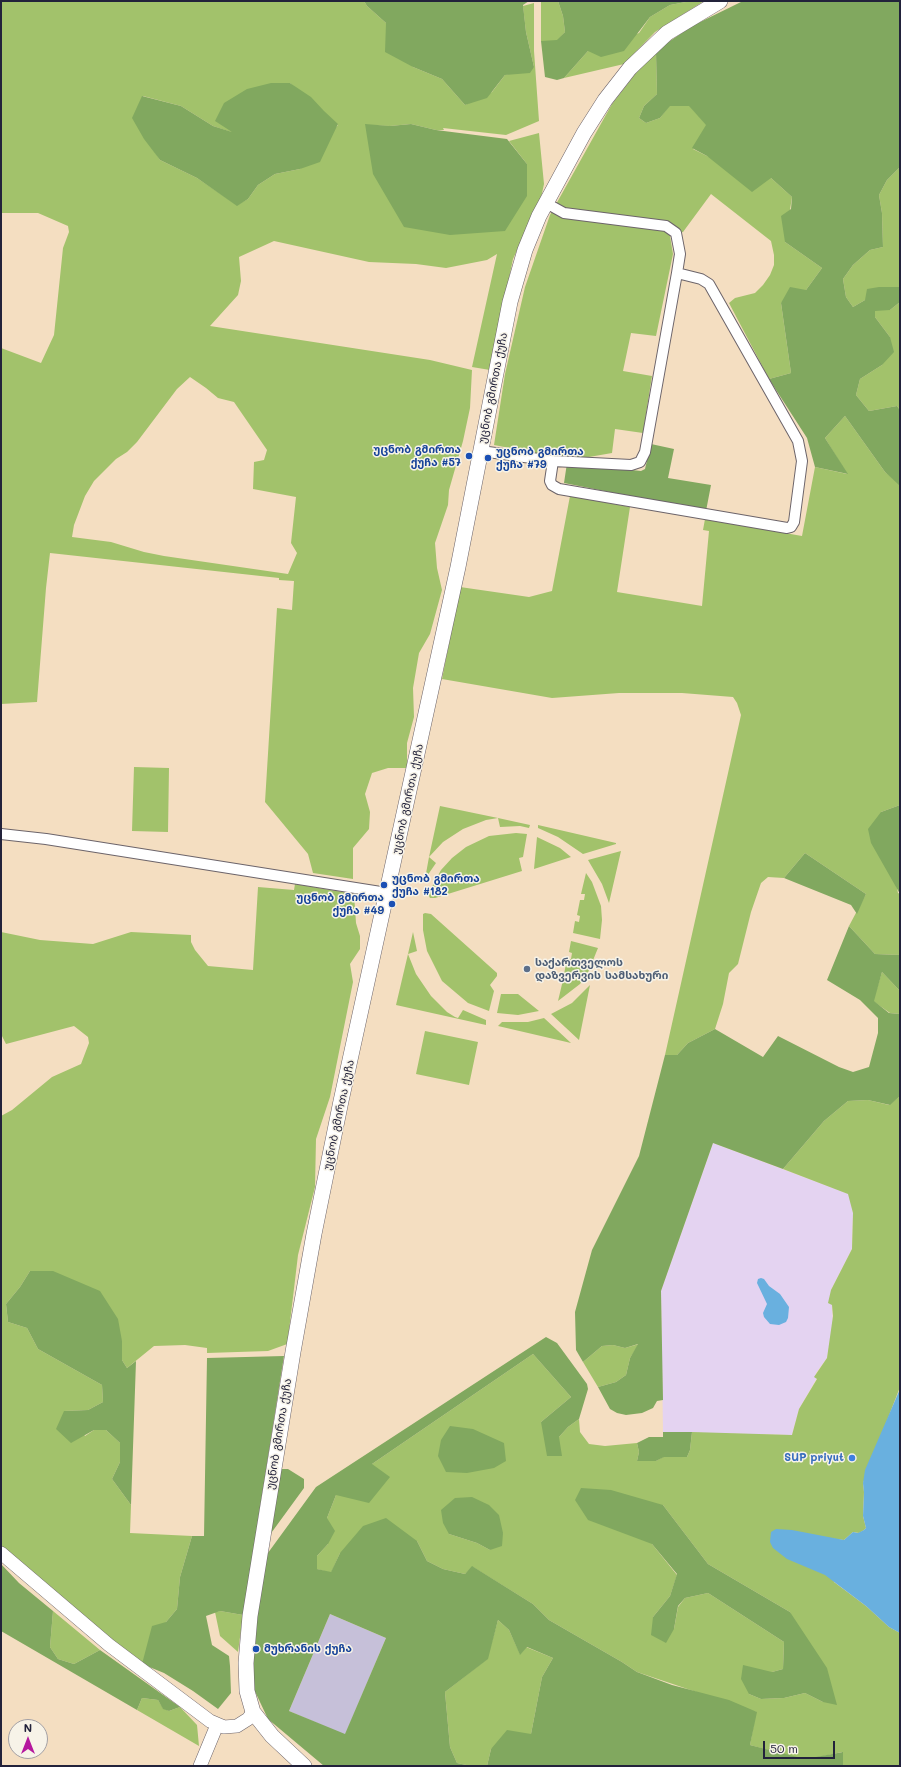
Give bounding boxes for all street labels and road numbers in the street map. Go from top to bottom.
street label: უცნობ გმირთა ქუჩა [476,331,510,445]
street label: უცნობ გმირთა ქუჩა [390,743,426,855]
street label: უცნობ გმირთა ქუჩა [321,1059,357,1171]
street label: უცნობ გმირთა ქუჩა [264,1377,294,1491]

